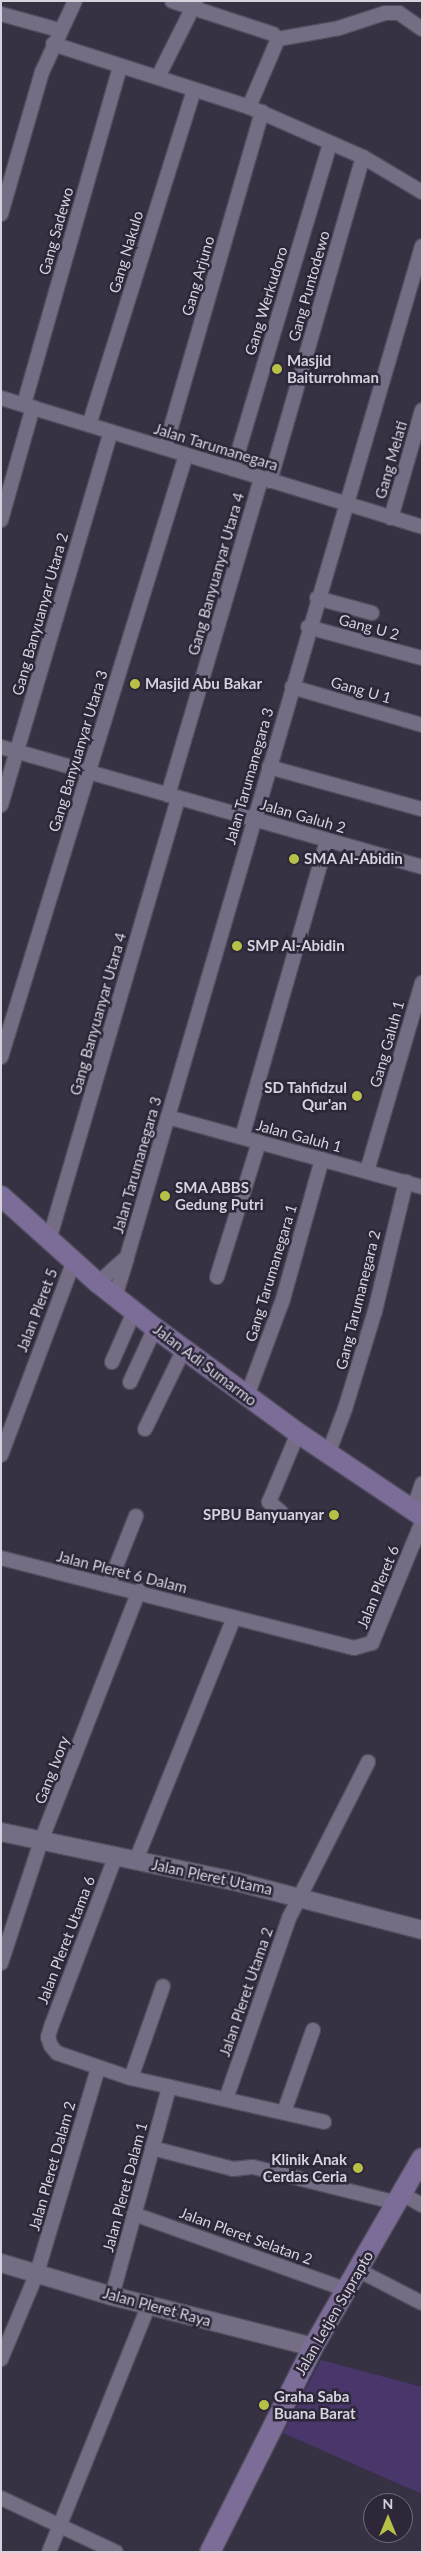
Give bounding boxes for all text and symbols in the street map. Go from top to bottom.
street label: Gang Sadewo [35,185,77,277]
street label: Gang Nakulo [105,209,147,295]
street label: Gang Puntodewo [285,229,333,343]
street label: Gang Arjuno [178,234,218,318]
street label: Gang Werkudoro [241,244,291,358]
place label: Masjid Baiturrohman [287,351,379,386]
marker: Masjid Baiturrohman [271,363,283,375]
street label: Jalan Tarumanegara [152,419,280,475]
street label: Gang Melati [371,419,411,501]
street label: Gang Banyuanyar Utara 4 [184,490,248,658]
street label: Gang Banyuanyar Utara 2 [8,530,72,698]
street label: Gang U 2 [337,610,401,644]
street label: Gang Banyuanyar Utara 3 [45,668,111,834]
street label: Gang U 1 [329,673,393,707]
place label: Masjid Abu Bakar [145,675,263,693]
marker: Masjid Abu Bakar [129,678,141,690]
street label: Jalan Tarumanegara 3 [221,705,277,847]
street label: Jalan Galuh 2 [258,795,348,837]
place label: SMA Al-Abidin [304,850,404,868]
marker: SMA Al-Abidin [288,853,300,865]
street label: Gang Banyuanyar Utara 4 [66,930,130,1098]
place label: SMP Al-Abidin [247,937,346,955]
marker: SMP Al-Abidin [231,940,243,952]
street label: Gang Galuh 1 [366,998,408,1090]
place label: SD Tahfidzul Qur'an [264,1078,347,1113]
marker: SD Tahfidzul Qur'an [351,1090,363,1102]
street label: Jalan Tarumanegara 3 [109,1094,165,1236]
street label: Jalan Galuh 1 [254,1116,344,1156]
place label: SMA ABBS Gedung Putri [175,1178,264,1213]
marker: SMA ABBS Gedung Putri [159,1190,171,1202]
street label: Gang Tarumanegara 1 [241,1202,301,1344]
street label: Gang Tarumanegara 2 [332,1228,384,1372]
street label: Jalan Pleret 5 [13,1266,61,1354]
street label: Jalan Adi Sumarmo [150,1320,260,1410]
place label: SPBU Banyuanyar [203,1506,324,1524]
marker: SPBU Banyuanyar [328,1509,340,1521]
street label: Jalan Pleret 6 [353,1543,403,1631]
street label: Jalan Pleret 6 Dalam [55,1547,189,1597]
street label: Gang Ivory [31,1733,73,1807]
street label: Jalan Pleret Utama [150,1855,274,1899]
street label: Jalan Pleret Utama 6 [33,1874,99,2006]
street label: Jalan Pleret Utama 2 [215,1925,277,2059]
street label: Jalan Pleret Dalam 2 [25,2099,79,2233]
street label: Jalan Pleret Dalam 1 [99,2120,151,2254]
place label: Klinik Anak Cerdas Ceria [263,2150,347,2185]
marker: Klinik Anak Cerdas Ceria [351,2161,365,2175]
street label: Jalan Pleret Selatan 2 [177,2204,315,2268]
street label: Jalan Letjen Suprapto [291,2248,377,2378]
street label: Jalan Pleret Raya [101,2284,213,2330]
place label: Graha Saba Buana Barat [274,2387,355,2422]
marker: Graha Saba Buana Barat [258,2399,270,2411]
north arrow [363,2493,413,2543]
text: N [383,2495,393,2512]

